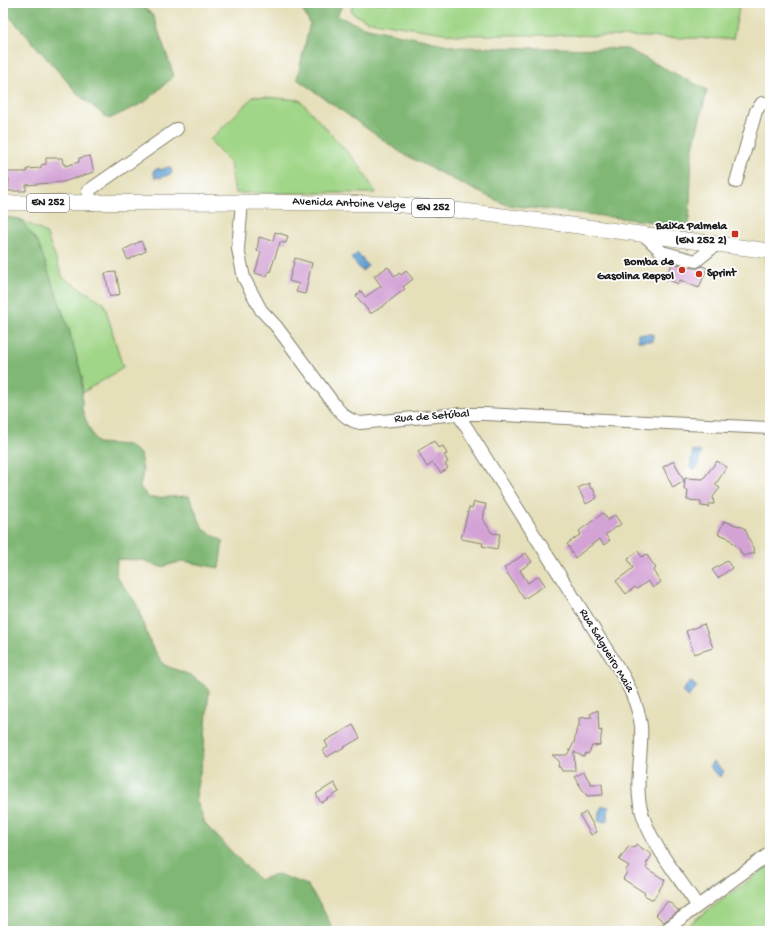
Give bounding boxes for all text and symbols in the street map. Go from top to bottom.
road number: EN 252 [27,194,69,212]
street label: Avenida Antoine Velge [292,195,407,213]
road number: EN 252 [412,199,454,217]
place label: Baixa Palmela (EN 252 2) [655,220,728,248]
marker: Baixa Palmela (EN 252 2) [730,229,740,239]
place label: Bomba de Gasolina Repsol [597,256,675,284]
marker: Bomba de Gasolina Repsol [677,265,687,275]
place label: Sprint [707,267,737,281]
marker: Sprint [694,269,704,279]
street label: Rua de Setúbal [394,407,470,427]
street label: Rua Salgueiro Maia [576,607,637,696]

